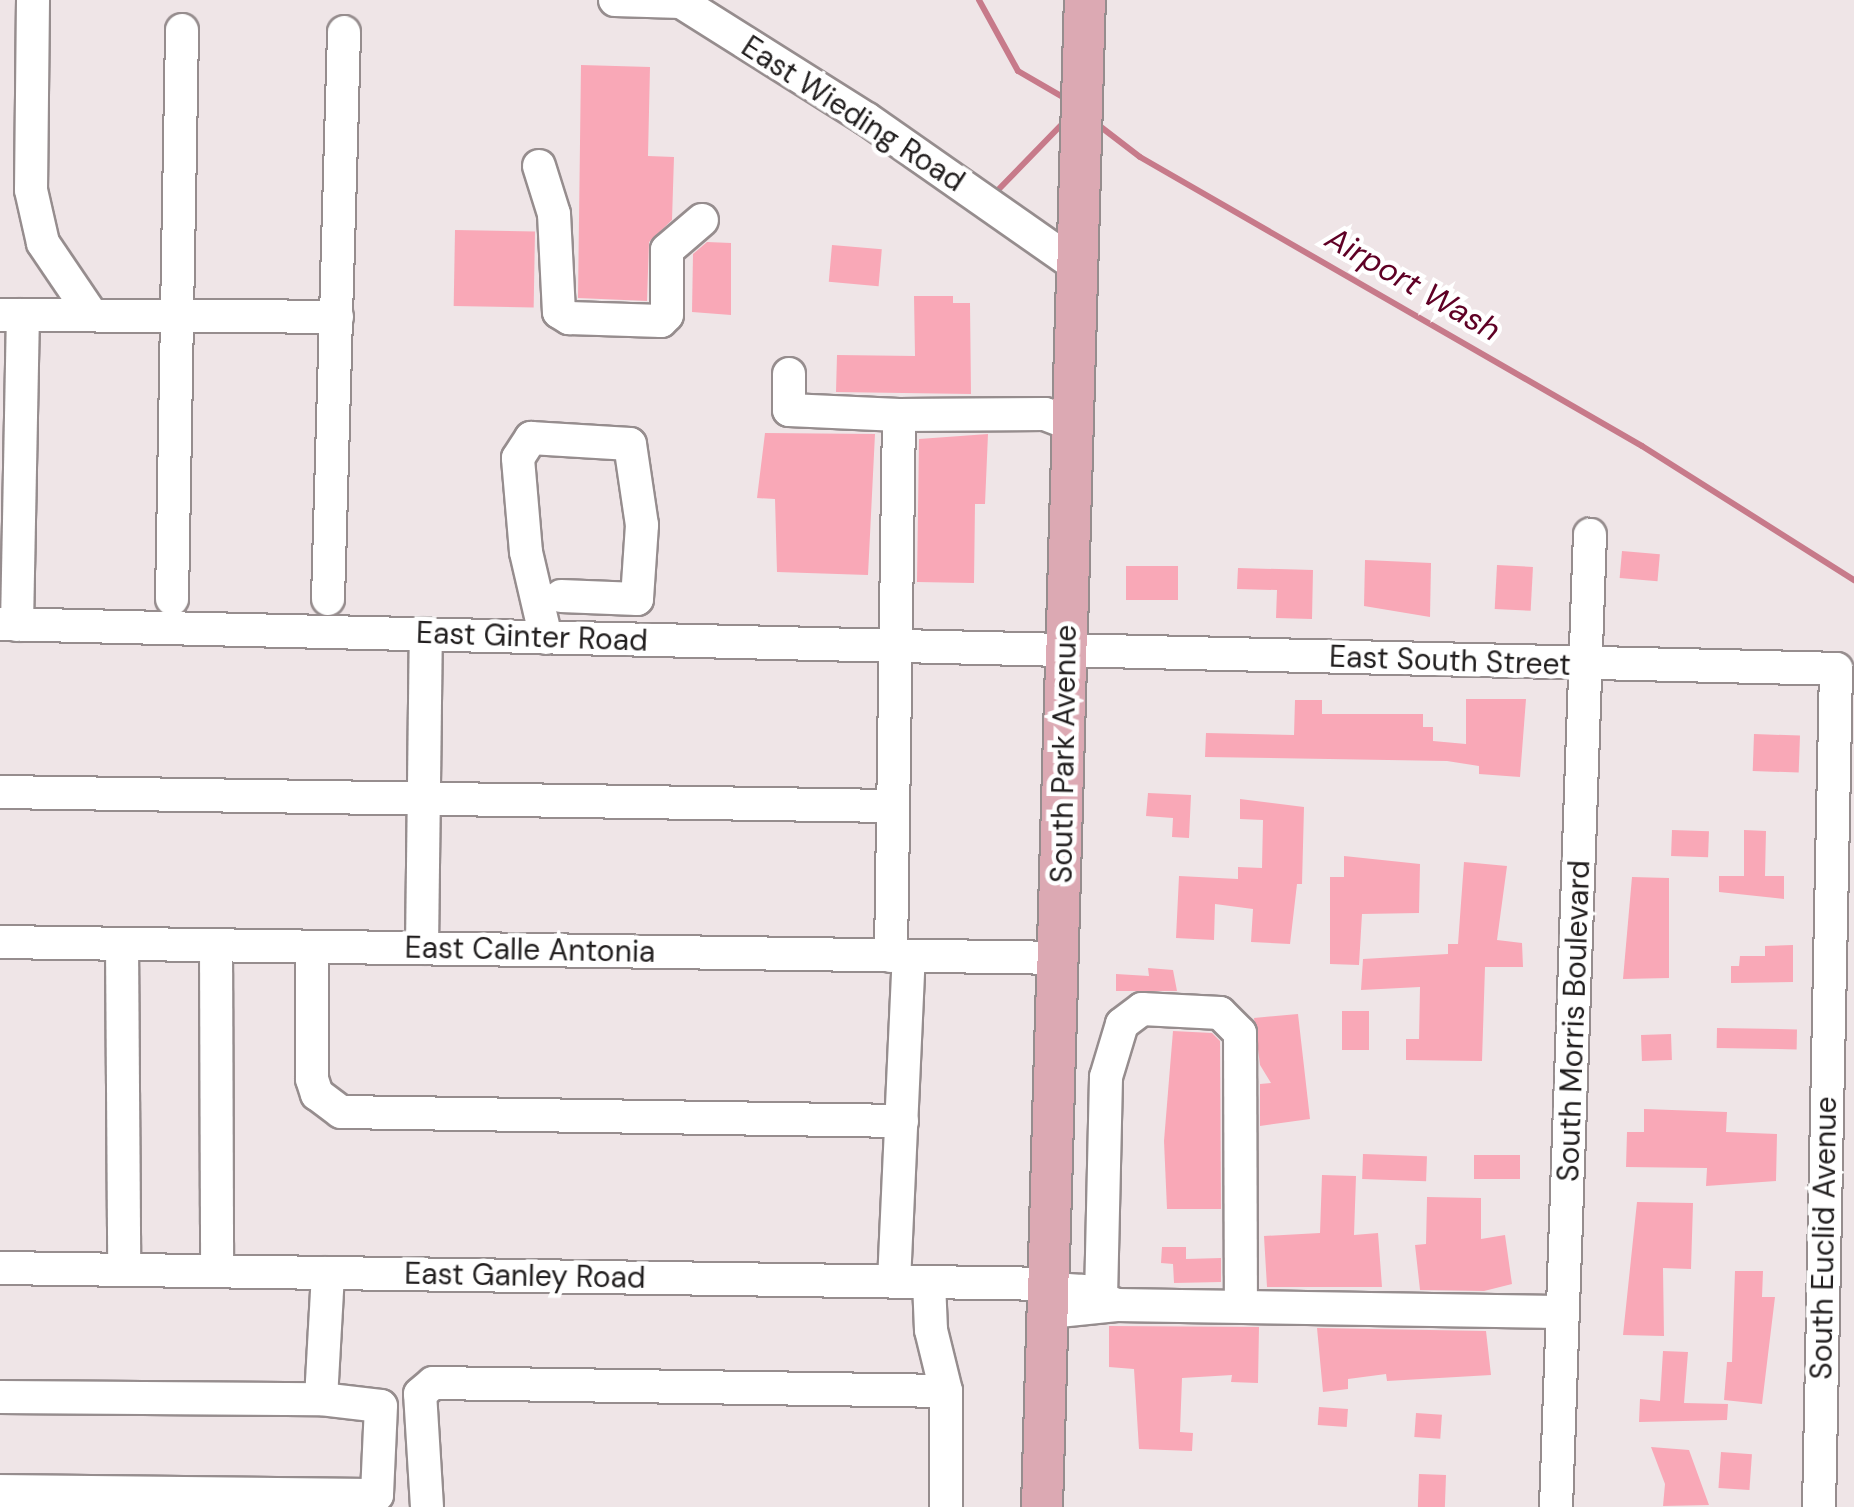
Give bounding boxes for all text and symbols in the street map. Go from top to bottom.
street label: East Wieding Road [735,29,971,199]
water label: Airport Wash [1319,219,1507,349]
street label: East Ginter Road [416,615,648,659]
street label: South Park Avenue [1044,624,1084,884]
street label: East South Street [1329,639,1571,683]
street label: South Morris Boulevard [1550,860,1598,1182]
street label: East Calle Antonia [404,930,656,970]
street label: South Euclid Avenue [1804,1096,1844,1380]
street label: East Ganley Road [404,1256,646,1296]

